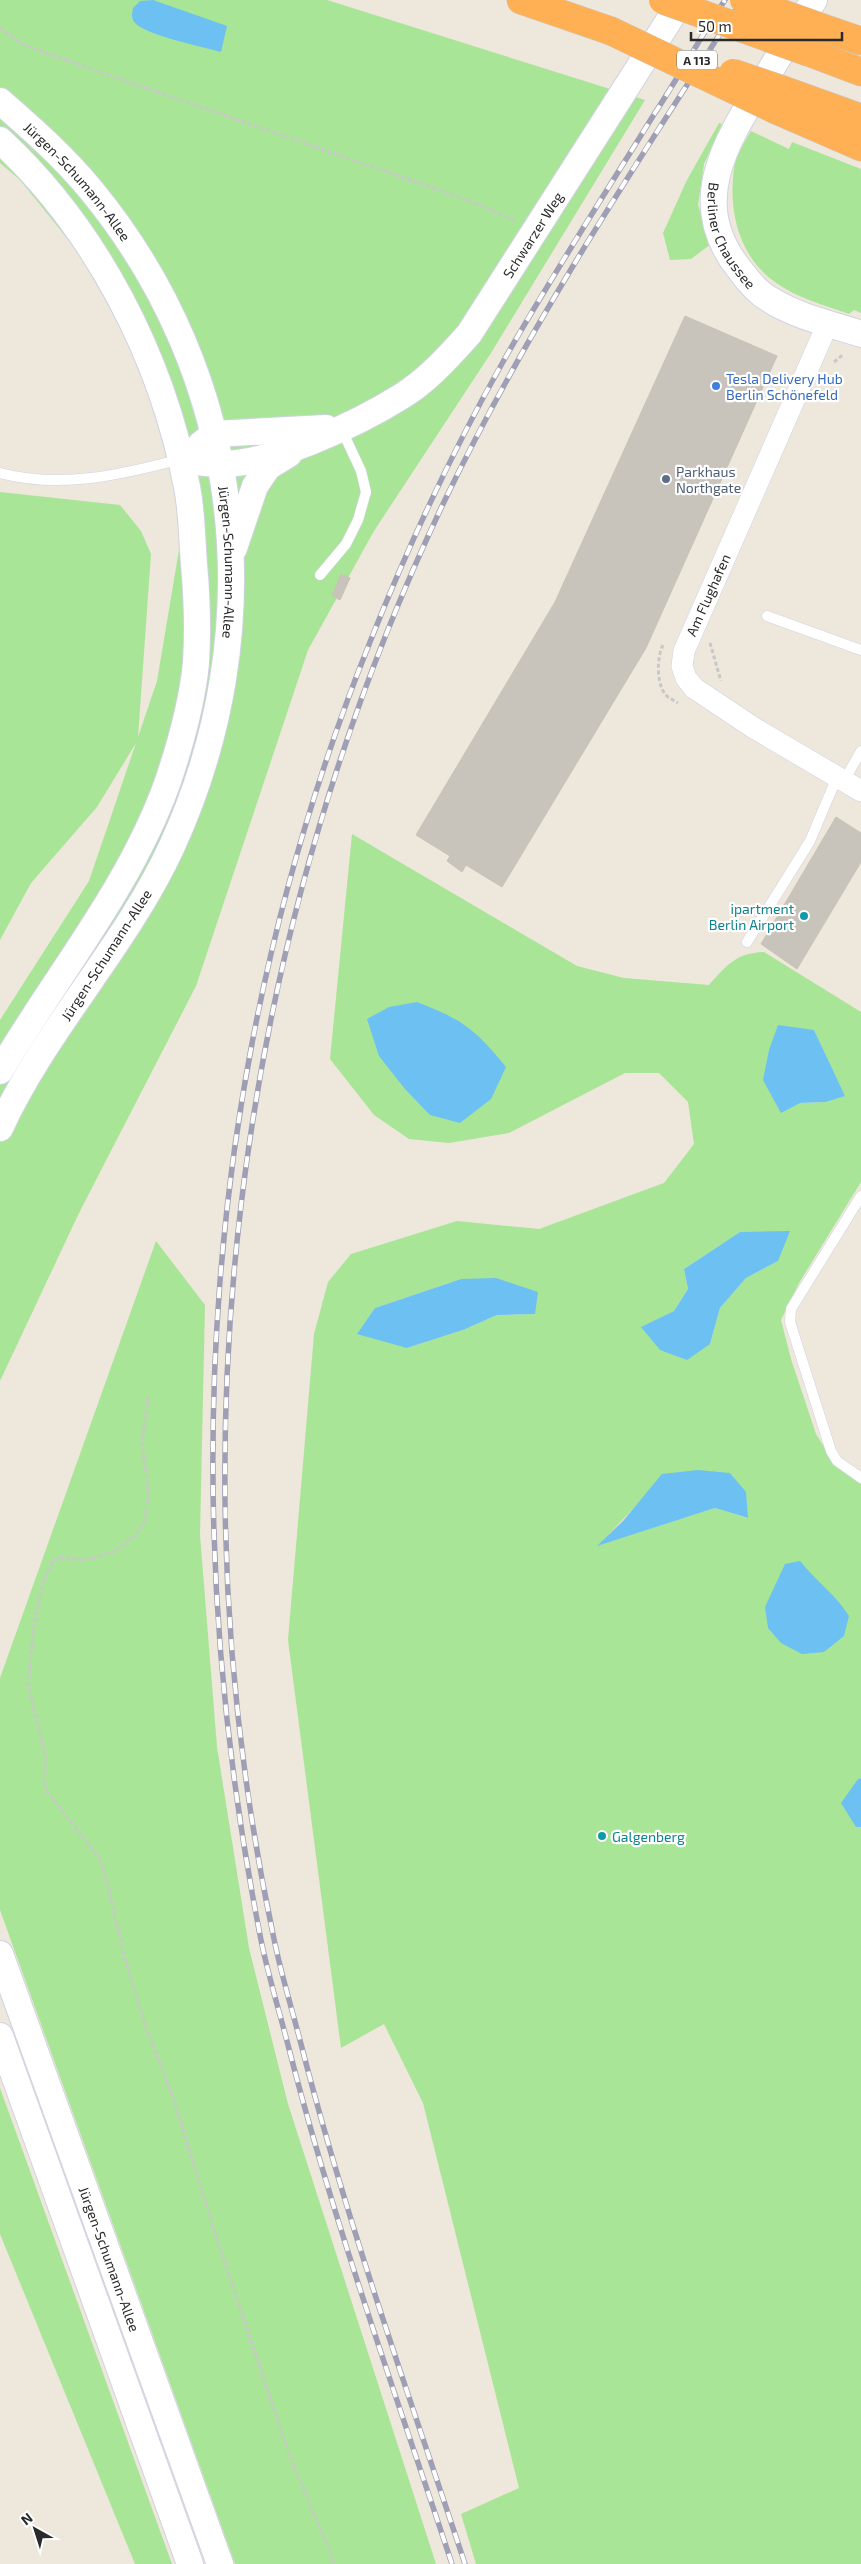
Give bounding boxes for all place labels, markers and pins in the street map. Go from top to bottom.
place label: Tesla Delivery Hub Berlin Schönefeld [726,370,843,403]
marker: Tesla Delivery Hub Berlin Schönefeld [710,380,722,392]
place label: Parkhaus Northgate [676,463,741,496]
marker: Parkhaus Northgate [660,473,672,485]
place label: ipartment Berlin Airport [709,900,794,933]
marker: ipartment Berlin Airport [798,910,810,922]
place label: Galgenberg [612,1828,685,1845]
marker: Galgenberg [596,1830,608,1842]

